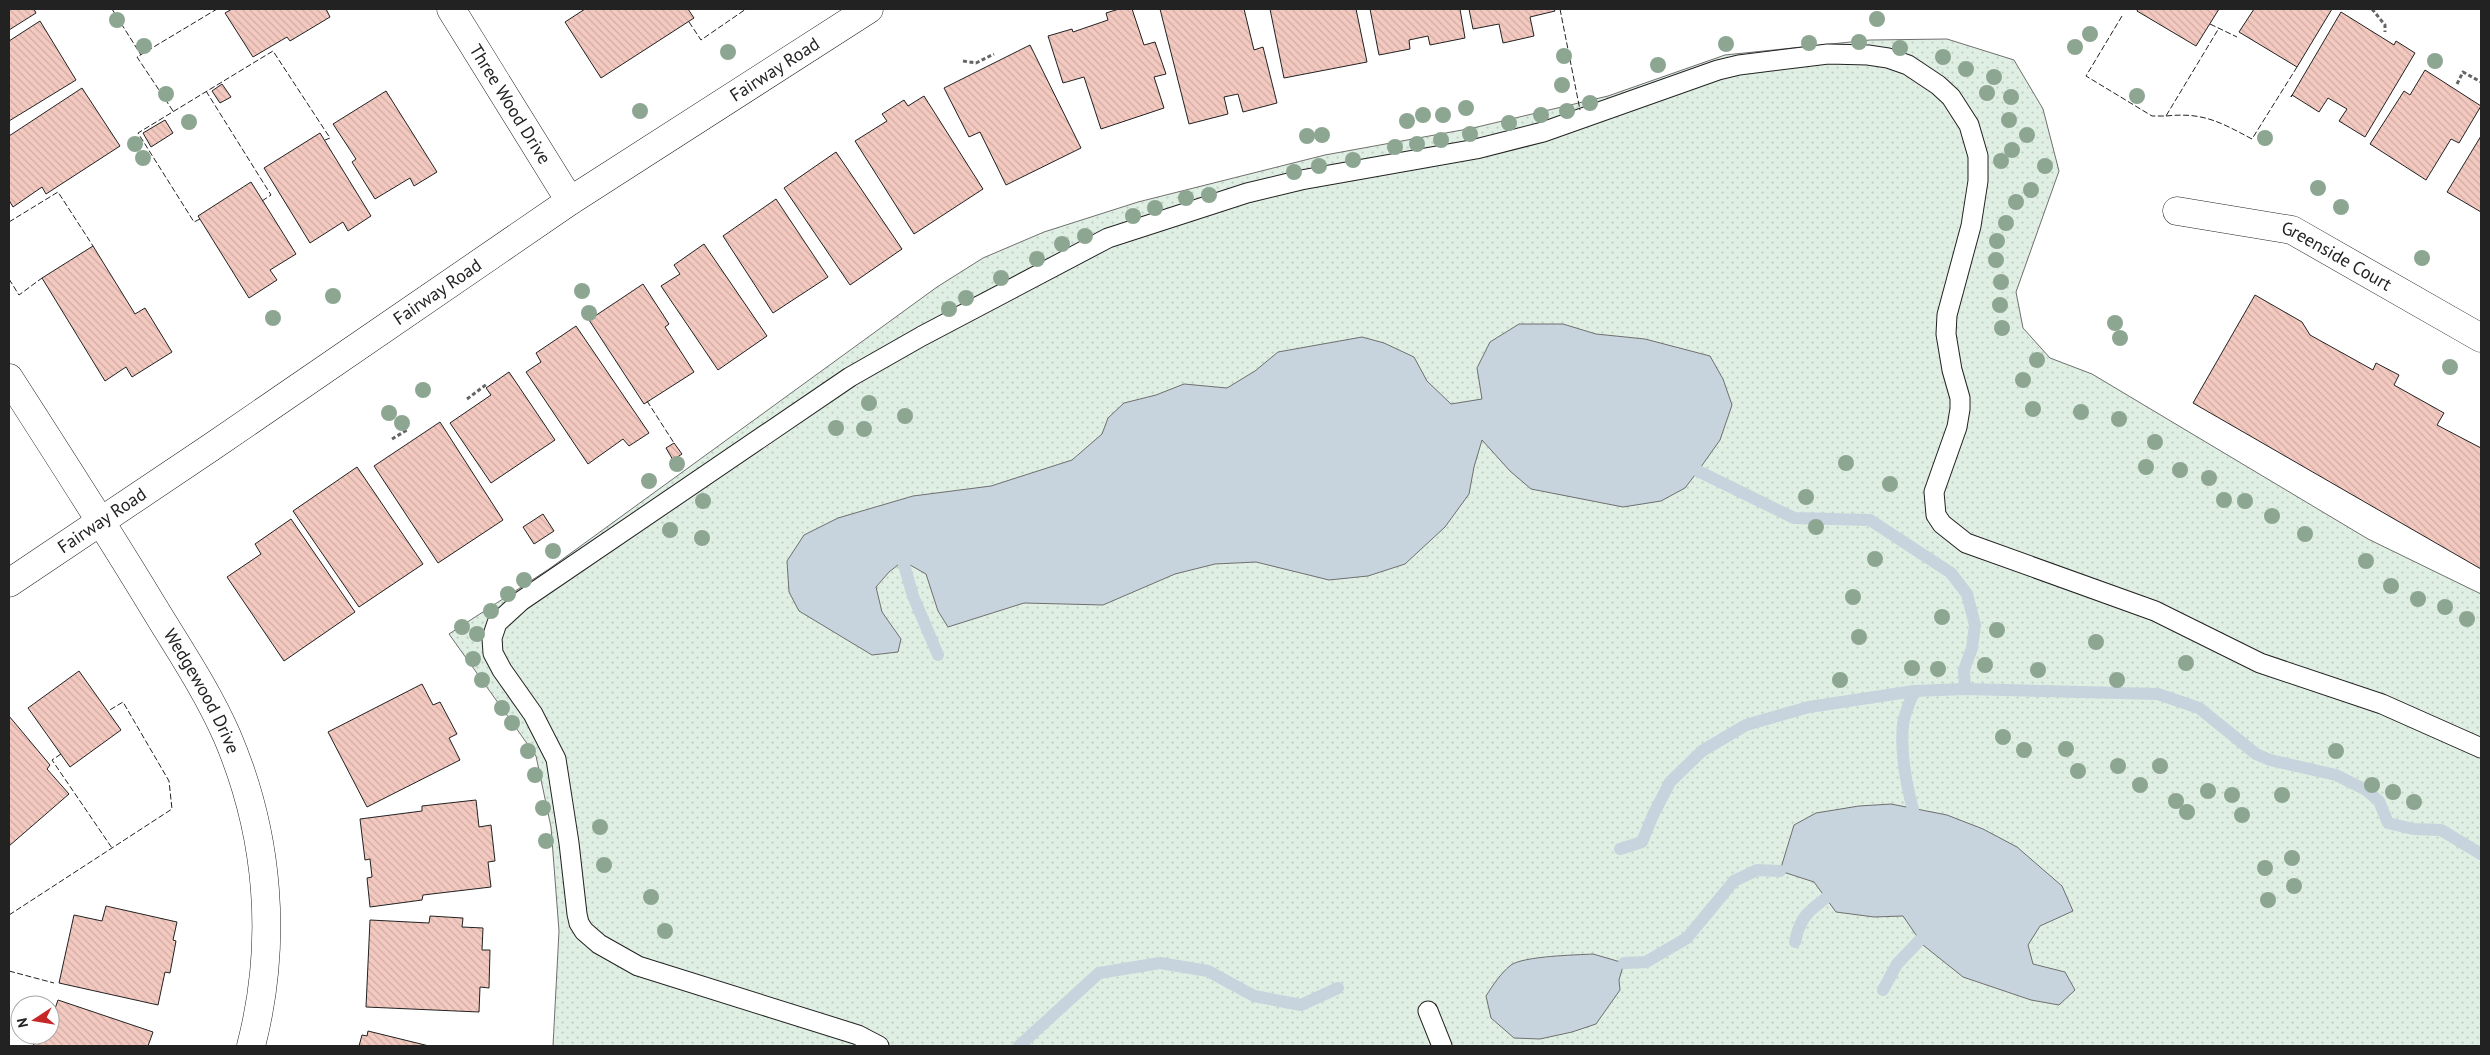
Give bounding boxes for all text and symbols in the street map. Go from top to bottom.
street label: Fairway Road [725,32,824,106]
street label: Three Wood Drive [465,40,556,168]
street label: Greenside Court [2280,217,2396,296]
street label: Fairway Road [389,253,486,330]
street label: Fairway Road [53,482,150,558]
street label: Wedgewood Drive [159,624,245,757]
north arrow [10,995,60,1045]
text: N [13,1016,32,1029]

